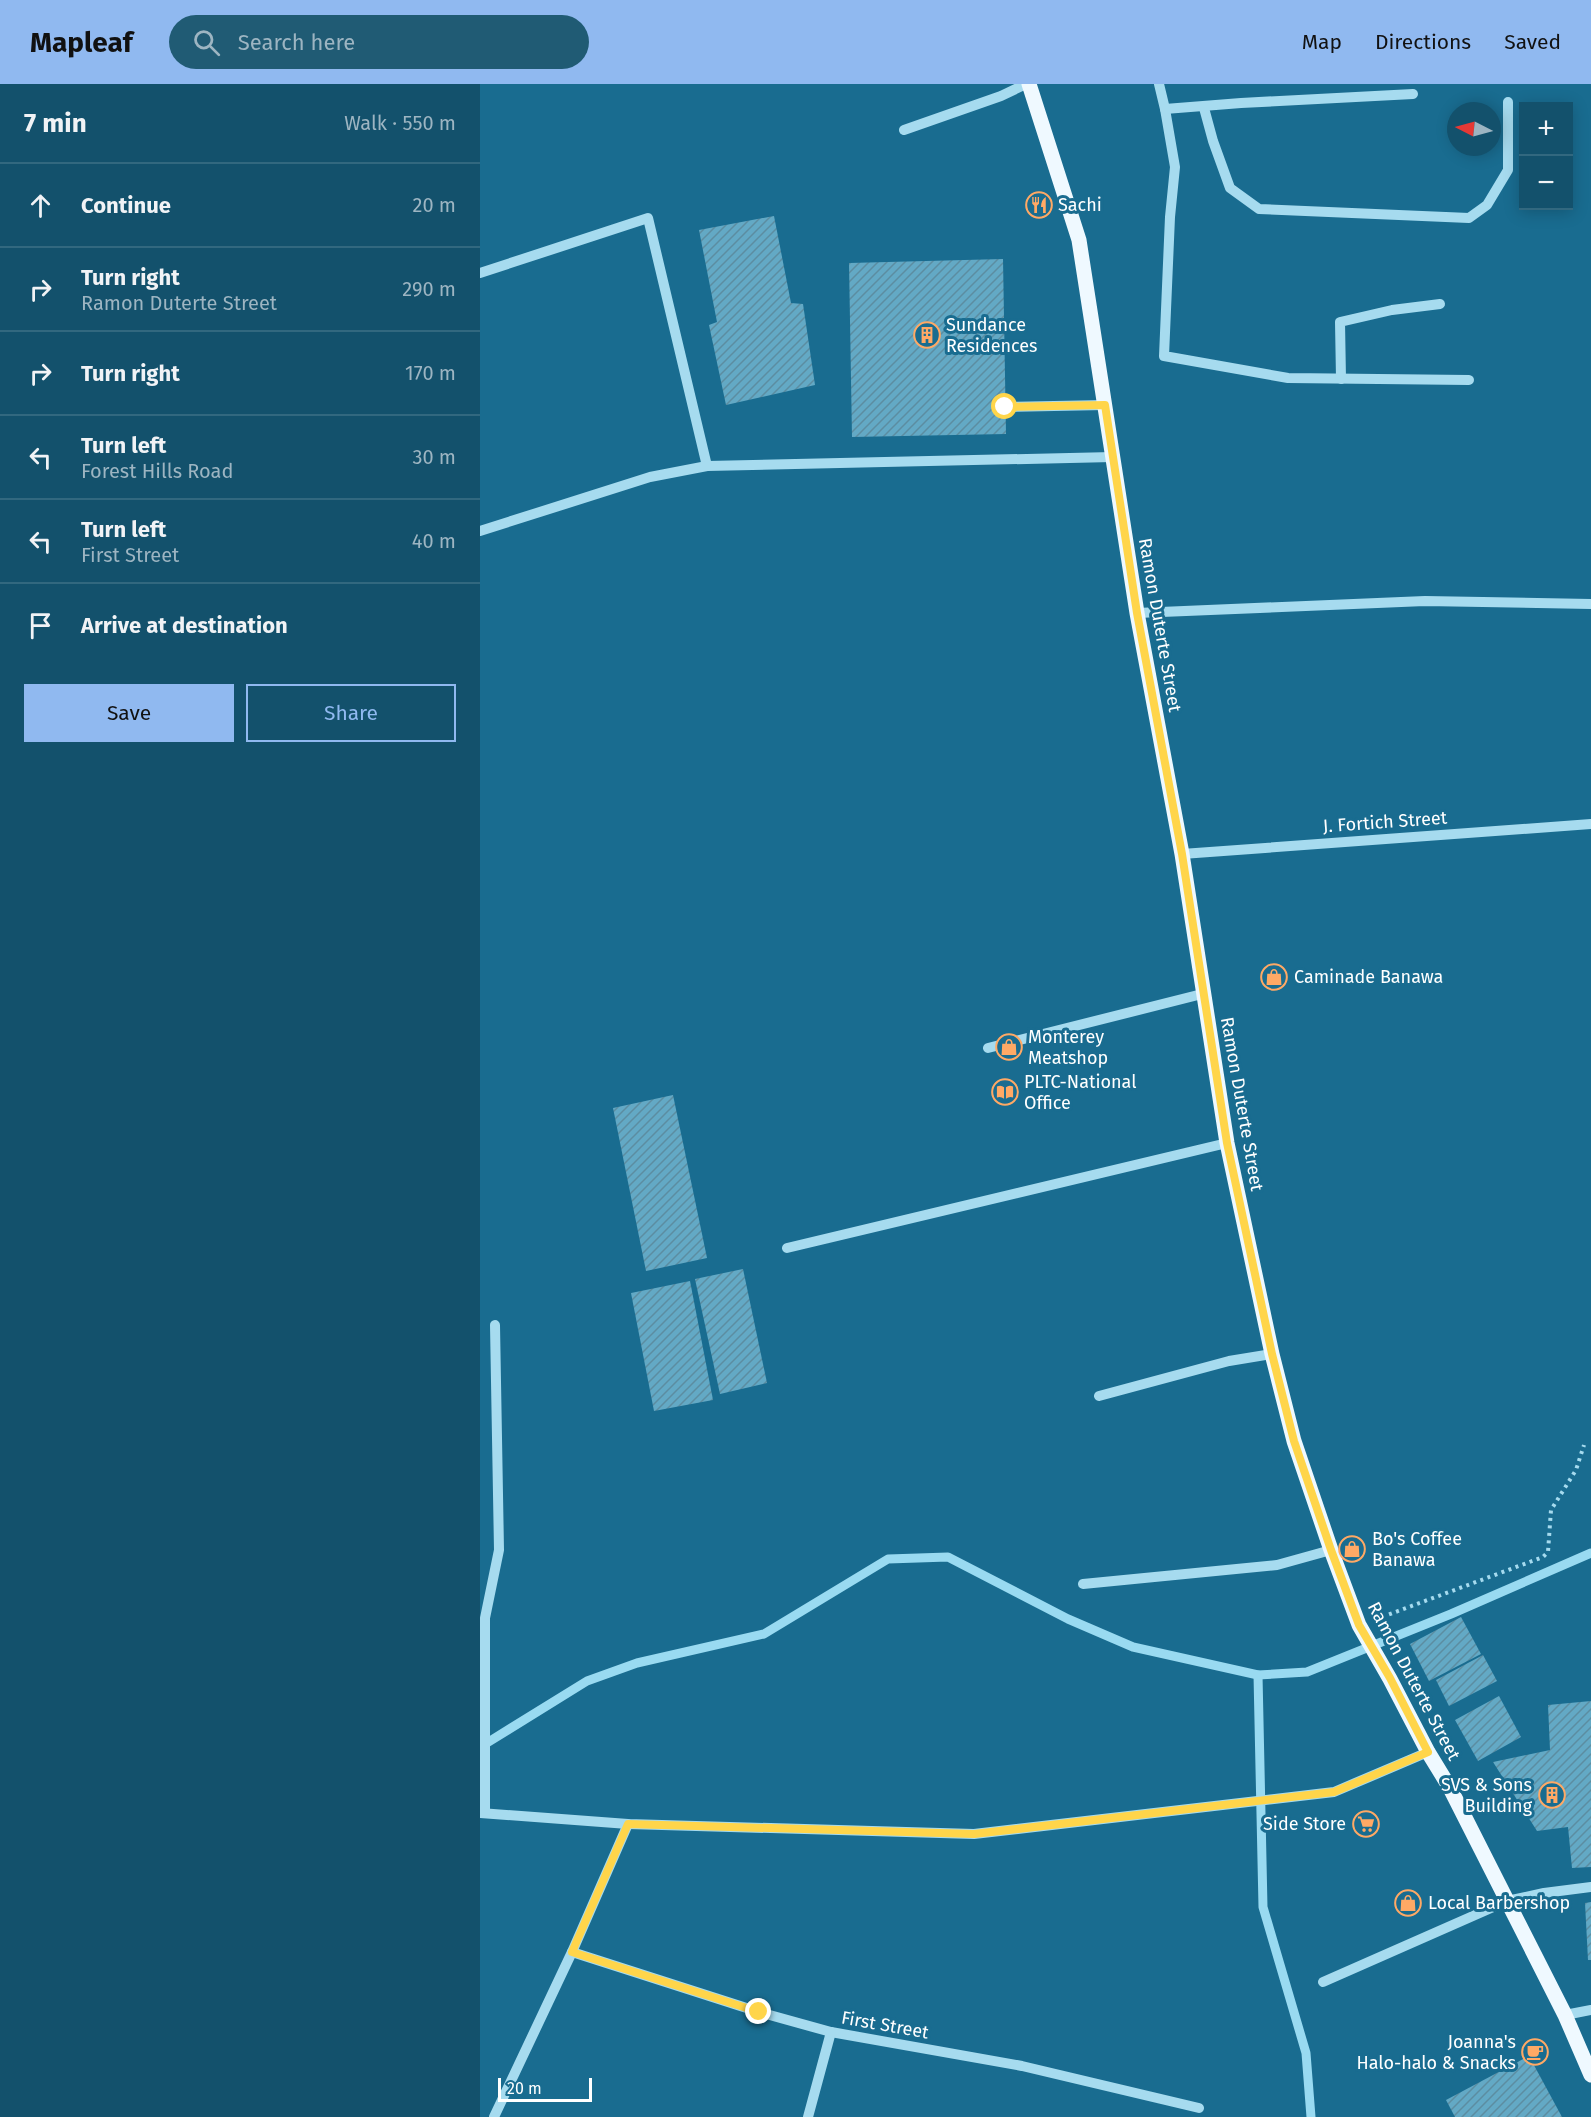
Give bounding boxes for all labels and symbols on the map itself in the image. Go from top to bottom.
north arrow [1447,102,1501,156]
restaurant icon: Sachi [1024,190,1054,220]
place label: Sachi [1058,194,1102,216]
place label: Sundance Residences [946,314,1038,357]
building icon: Sundance Residences [912,320,942,350]
route start [991,393,1017,419]
street label: Ramon Duterte Street [1134,536,1186,714]
street label: J. Fortich Street [1322,807,1448,837]
shop icon: Caminade Banawa [1259,962,1289,992]
place label: Caminade Banawa [1294,966,1443,988]
street label: Ramon Duterte Street [1216,1015,1268,1193]
place label: Monterey Meatshop [1028,1026,1108,1069]
shop icon: Monterey Meatshop [994,1032,1024,1062]
place label: PLTC-National Office [1024,1071,1136,1114]
library icon: PLTC-National Office [990,1077,1020,1107]
place label: Bo's Coffee Banawa [1372,1528,1462,1571]
shop icon: Bo's Coffee Banawa [1337,1534,1367,1564]
street label: Ramon Duterte Street [1363,1598,1465,1765]
place label: SVS & Sons Building [1441,1774,1533,1817]
building icon: SVS & Sons Building [1537,1780,1567,1810]
supermarket icon: Side Store [1351,1809,1381,1839]
place label: Side Store [1263,1813,1346,1835]
shop icon: Local Barbershop [1393,1888,1423,1918]
place label: Local Barbershop [1428,1892,1570,1914]
route end [745,1998,771,2024]
street label: First Street [840,2006,931,2044]
place label: Joanna's Halo-halo & Snacks [1356,2031,1516,2074]
cafe icon: Joanna's Halo-halo & Snacks [1520,2037,1550,2067]
scale bar [498,2075,592,2102]

